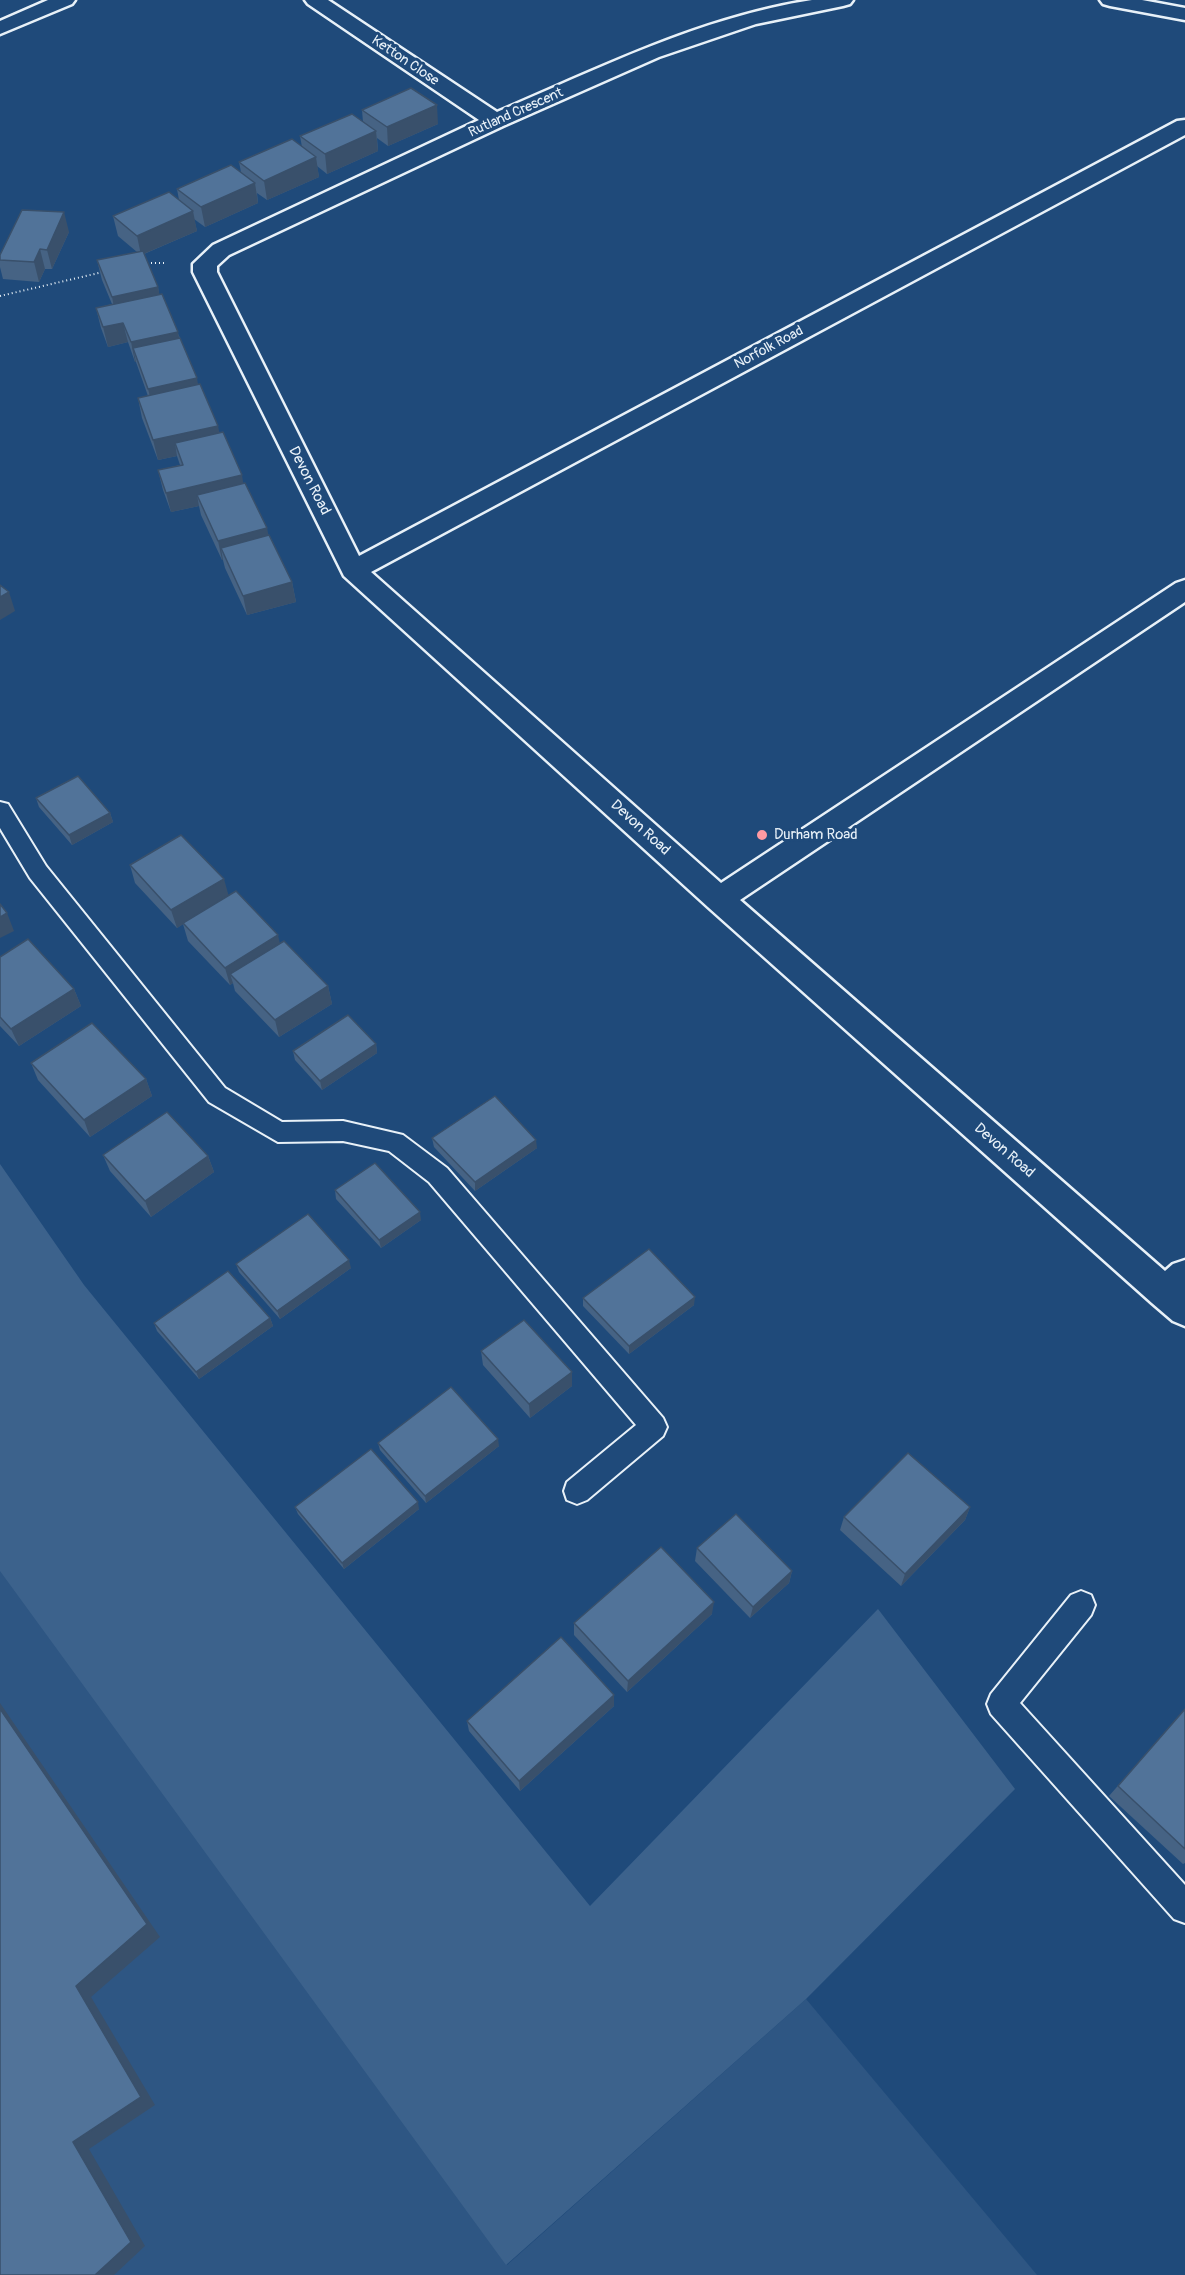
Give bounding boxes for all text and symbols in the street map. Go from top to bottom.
street label: Ketton Close [368,32,442,90]
street label: Rutland Crescent [466,85,566,141]
street label: Norfolk Road [732,323,806,373]
street label: Devon Road [284,444,334,518]
street label: Devon Road [606,796,674,860]
place label: Durham Road [774,826,858,844]
marker: Durham Road [755,828,769,842]
street label: Devon Road [970,1120,1038,1182]

